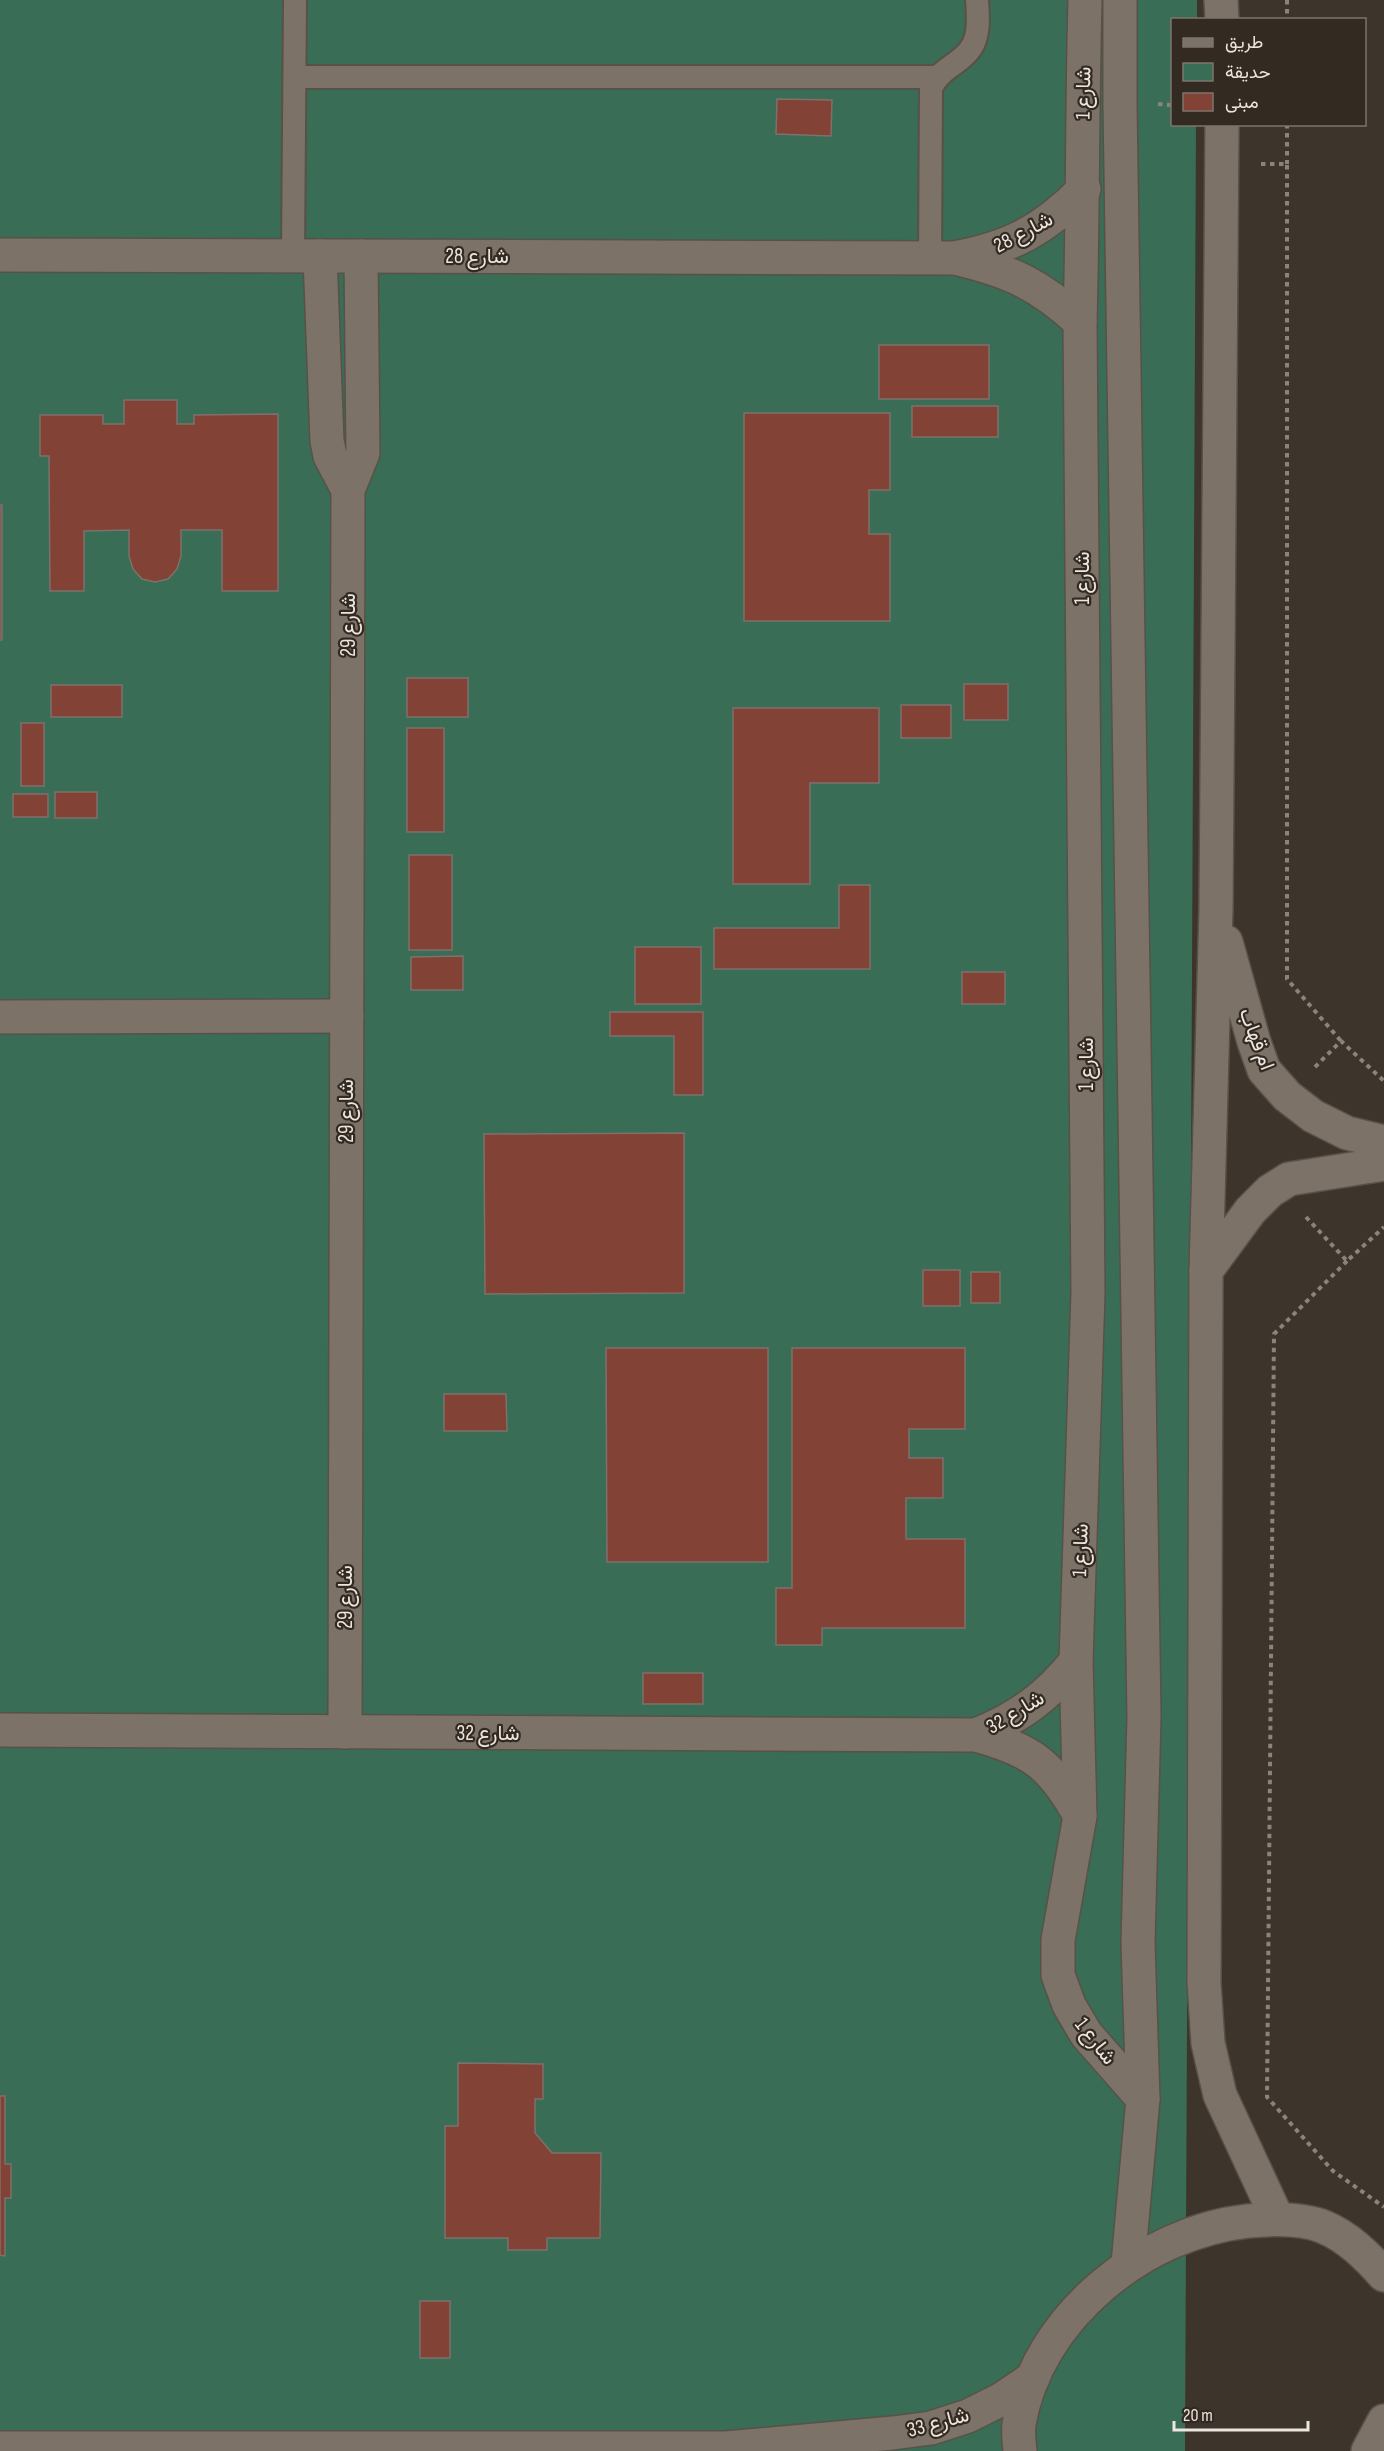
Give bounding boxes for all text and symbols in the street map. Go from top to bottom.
legend [1171,18,1366,126]
text: طريق [1225,32,1263,53]
text: حديقة [1225,62,1271,83]
street label: شارع 1 [1071,66,1097,120]
text: مبنى [1225,92,1259,113]
street label: شارع 28 [989,207,1058,259]
street label: شارع 28 [445,244,509,270]
street label: شارع 1 [1070,552,1096,604]
street label: شارع 29 [336,593,362,657]
street label: ام قهاب [1232,1005,1280,1074]
street label: شارع 1 [1074,1038,1100,1090]
street label: شارع 29 [334,1079,360,1143]
street label: شارع 1 [1067,1523,1095,1577]
street label: شارع 29 [333,1565,359,1629]
street label: شارع 32 [982,1685,1049,1740]
street label: شارع 32 [456,1721,520,1747]
street label: شارع 1 [1069,2013,1122,2070]
scale bar [1174,2394,1308,2432]
street label: شارع 33 [904,2402,972,2444]
text: 20 m [1183,2405,1213,2426]

